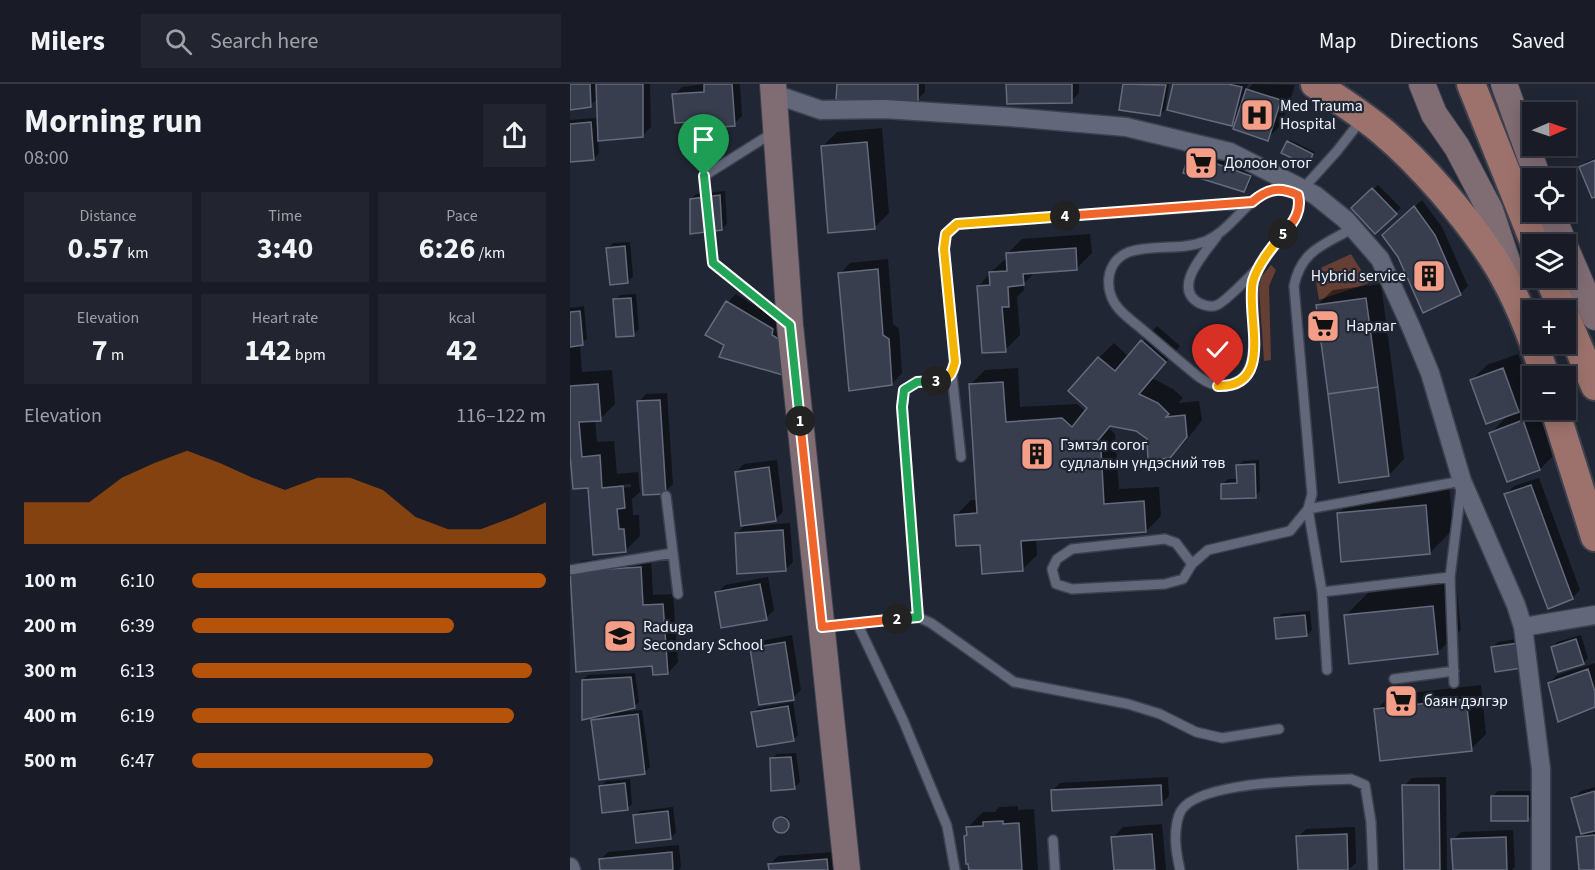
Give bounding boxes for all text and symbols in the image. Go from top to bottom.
search box [141,14,561,68]
text: Milers [30,21,105,61]
icon: search [162,25,195,58]
text: Search here [210,25,318,57]
text: Map [1319,26,1357,56]
text: Directions [1390,26,1478,56]
text: Saved [1511,26,1565,56]
place label: Med Trauma Hospital [1280,95,1363,135]
hospital icon: Med Trauma Hospital [1239,97,1275,133]
text: Morning run [24,98,202,145]
north arrow [1522,102,1576,156]
map controls [1522,102,1576,420]
button: share [483,104,546,167]
pin [678,114,729,176]
icon: arrive [687,123,720,156]
text: 08:00 [24,144,69,172]
supermarket icon: Долоон отог [1183,145,1219,181]
place label: Долоон отог [1224,152,1312,174]
button: locate [1522,168,1576,222]
pin: 4 [1050,201,1080,231]
text: Distance [80,205,136,227]
text: Time [268,205,302,227]
text: Pace [446,205,478,227]
text: 4 [1061,205,1069,227]
pin: 5 [1268,219,1298,249]
text: 5 [1279,223,1287,245]
text: 0.57 [68,227,124,270]
text: 3:40 [257,227,313,270]
text: 6:26 [419,227,475,270]
button: layers [1522,234,1576,288]
text: km [124,242,148,264]
text: /km [475,242,505,264]
building icon: Hybrid service [1411,258,1447,294]
place label: Hybrid service [1311,265,1406,287]
button: + [1522,300,1576,354]
text: Elevation [77,307,139,329]
text: Heart rate [252,307,318,329]
text: kcal [449,307,475,329]
supermarket icon: Нарлаг [1305,308,1341,344]
place label: Нарлаг [1346,315,1397,337]
pin [1192,324,1243,386]
text: 7 [92,329,108,372]
text: 142 [244,329,292,372]
text: 42 [446,329,478,372]
icon: check [1201,333,1234,366]
text: m [108,344,124,366]
text: bpm [292,344,326,366]
pin: 3 [921,366,951,396]
button: − [1522,366,1576,420]
text: 3 [932,370,940,392]
text: Elevation [24,402,102,430]
text: 116–122 m [456,402,546,430]
pin: 1 [785,406,815,436]
text: 1 [796,410,804,432]
place label: Гэмтэл согог судлалын үндэсний төв [1060,434,1225,474]
building icon: Гэмтэл согог судлалын үндэсний төв [1019,436,1055,472]
text: 100 m [24,567,77,595]
text: 6:10 [120,567,155,595]
pin: 2 [882,604,912,634]
text: 2 [893,608,901,630]
text: 200 m [24,612,77,640]
text: 6:39 [120,612,155,640]
place label: Raduga Secondary School [643,616,763,656]
school or university icon: Raduga Secondary School [602,618,638,654]
text: 300 m [24,657,77,685]
text: 6:13 [120,657,155,685]
supermarket icon: баян дэлгэр [1383,683,1419,719]
place label: баян дэлгэр [1424,690,1508,712]
text: 400 m [24,702,77,730]
text: 6:19 [120,702,155,730]
text: 500 m [24,747,77,775]
text: 6:47 [120,747,155,775]

